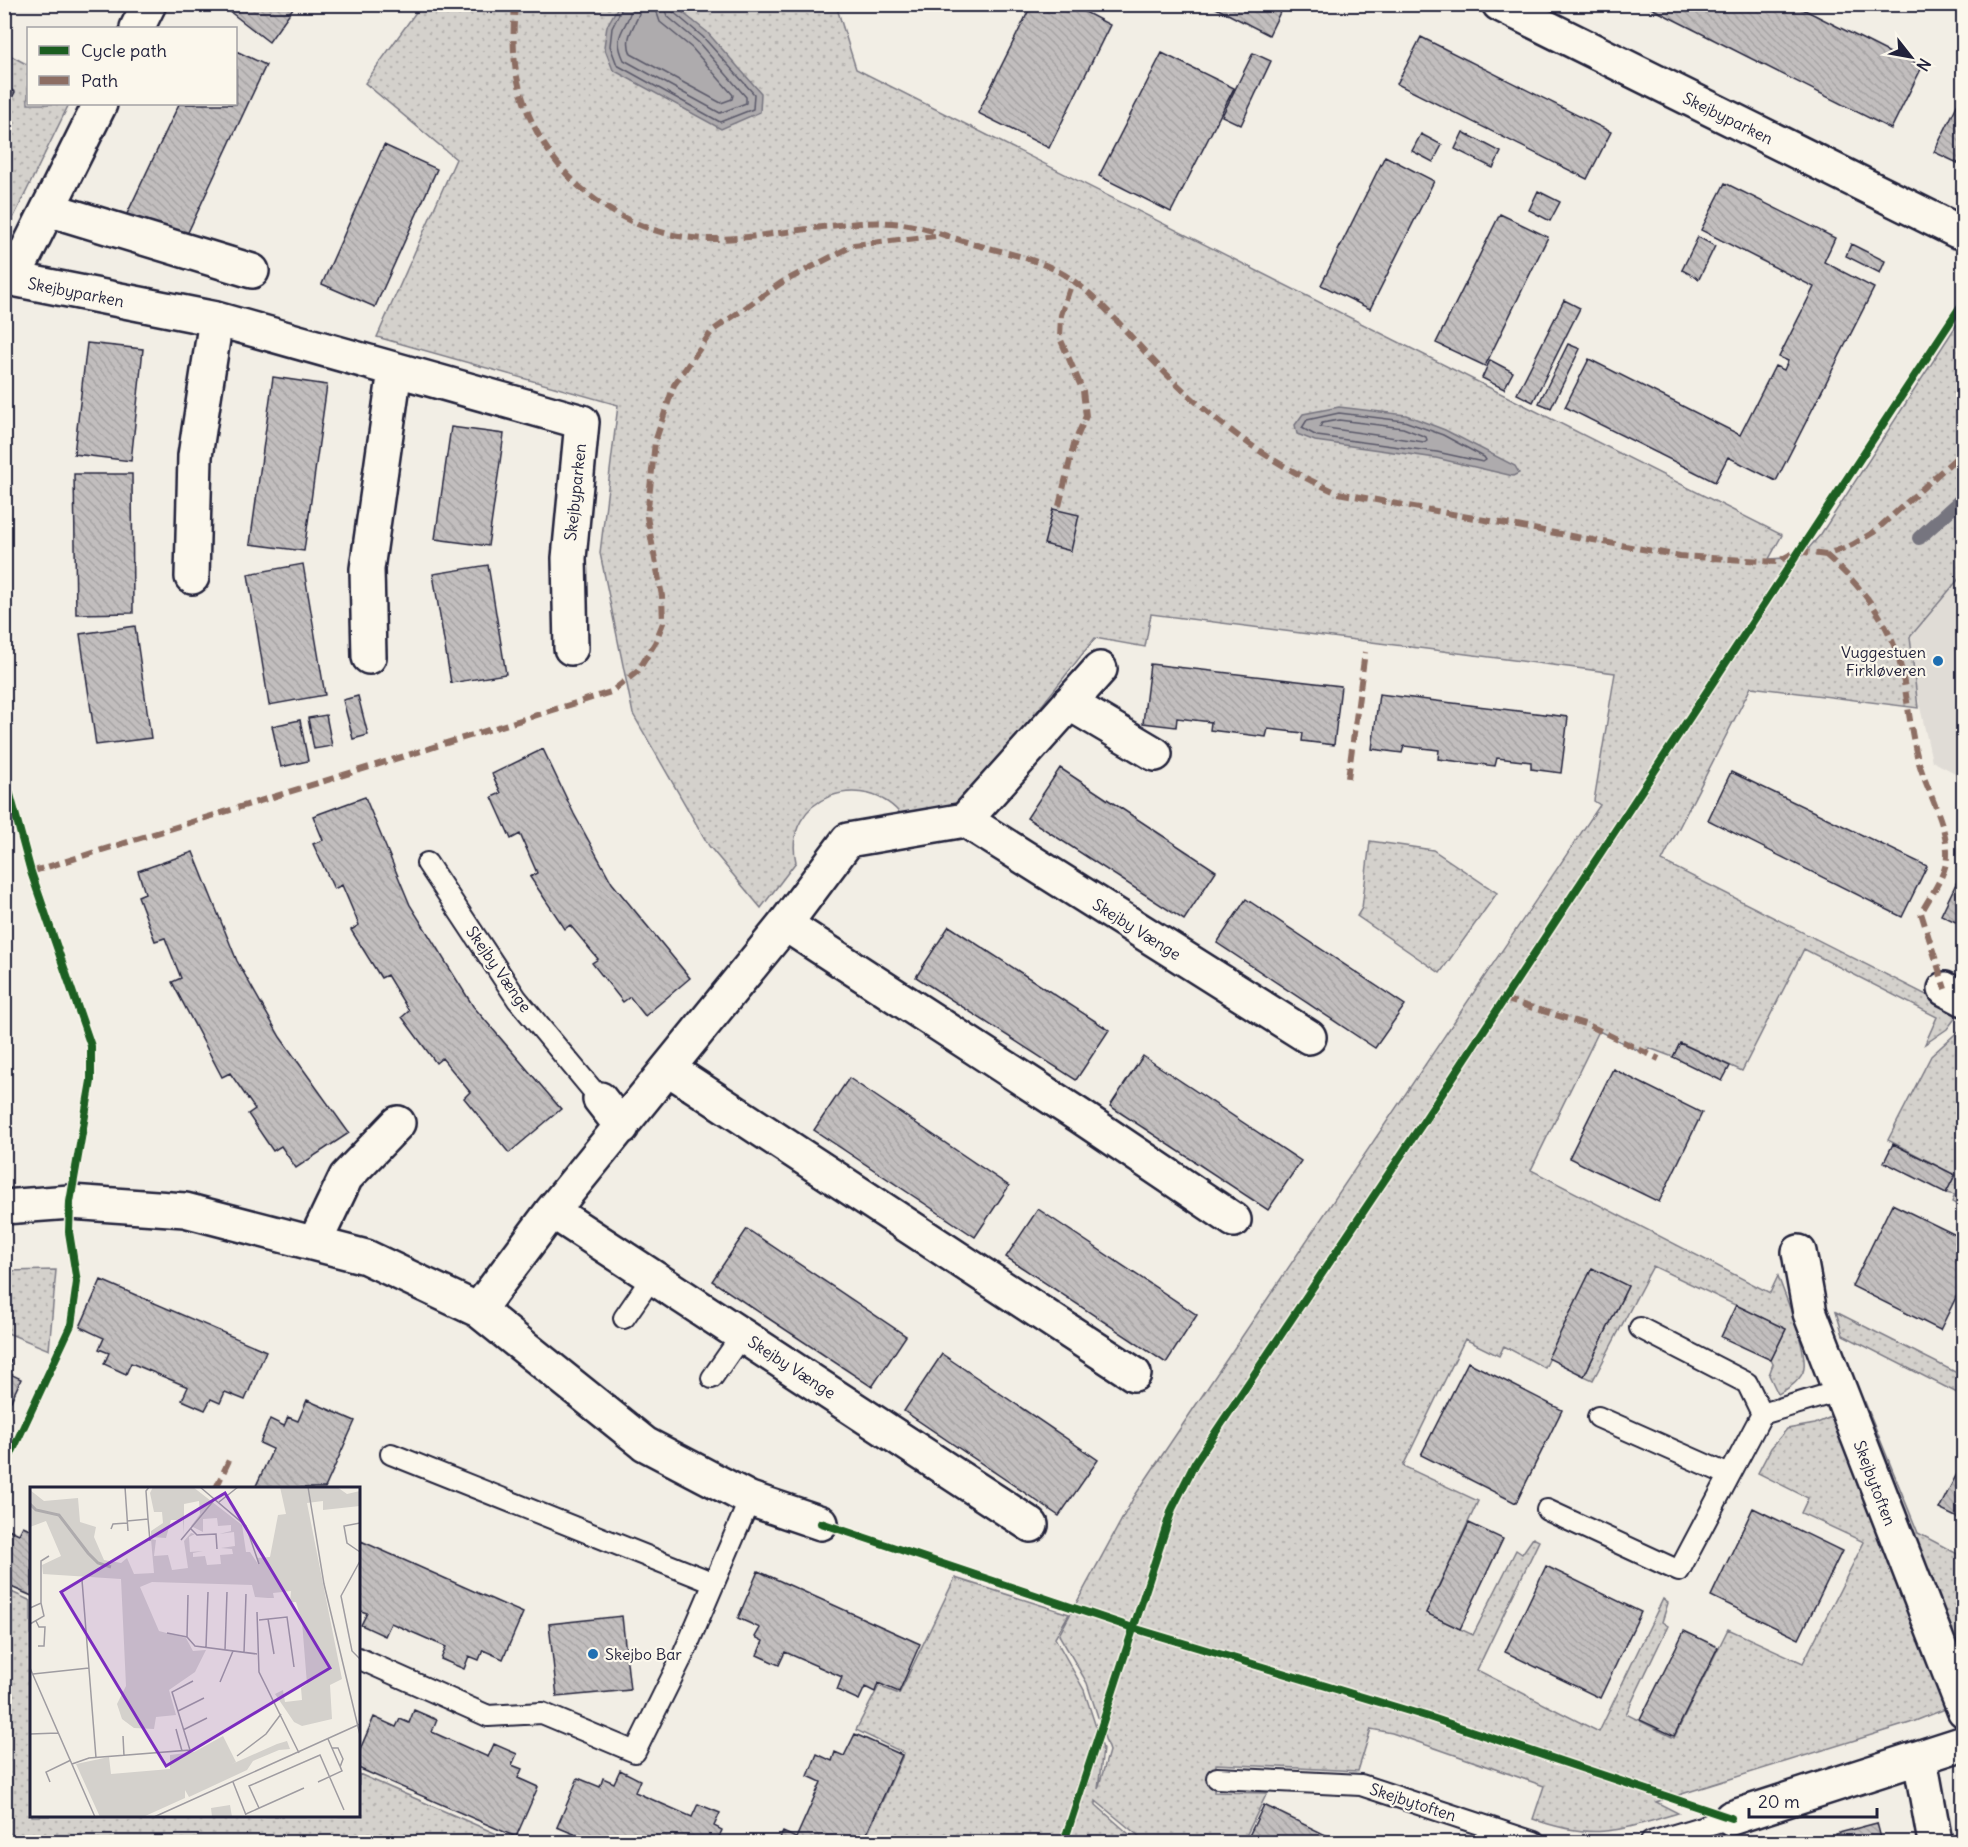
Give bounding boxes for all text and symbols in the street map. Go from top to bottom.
legend [27,27,237,105]
north arrow [1881,27,1941,87]
text: Cycle path [81,39,167,62]
text: N [1912,55,1935,75]
text: Path [81,69,118,92]
street label: Skejbyparken [1680,88,1776,148]
street label: Skejbyparken [26,273,126,311]
street label: Skejbyparken [560,442,590,542]
place label: Vuggestuen Firkløveren [1841,642,1926,680]
marker: Vuggestuen Firkløveren [1931,654,1945,668]
street label: Skejby Vænge [1089,894,1185,964]
street label: Skejby Vænge [462,922,536,1016]
street label: Skejby Vænge [744,1331,840,1403]
street label: Skejbytoften [1850,1438,1900,1528]
inset map [30,1487,360,1817]
place label: Skejbo Bar [605,1644,682,1664]
marker: Skejbo Bar [586,1647,600,1661]
street label: Skejbytoften [1367,1779,1459,1825]
scale bar [1749,1781,1876,1819]
text: 20 m [1758,1790,1800,1813]

